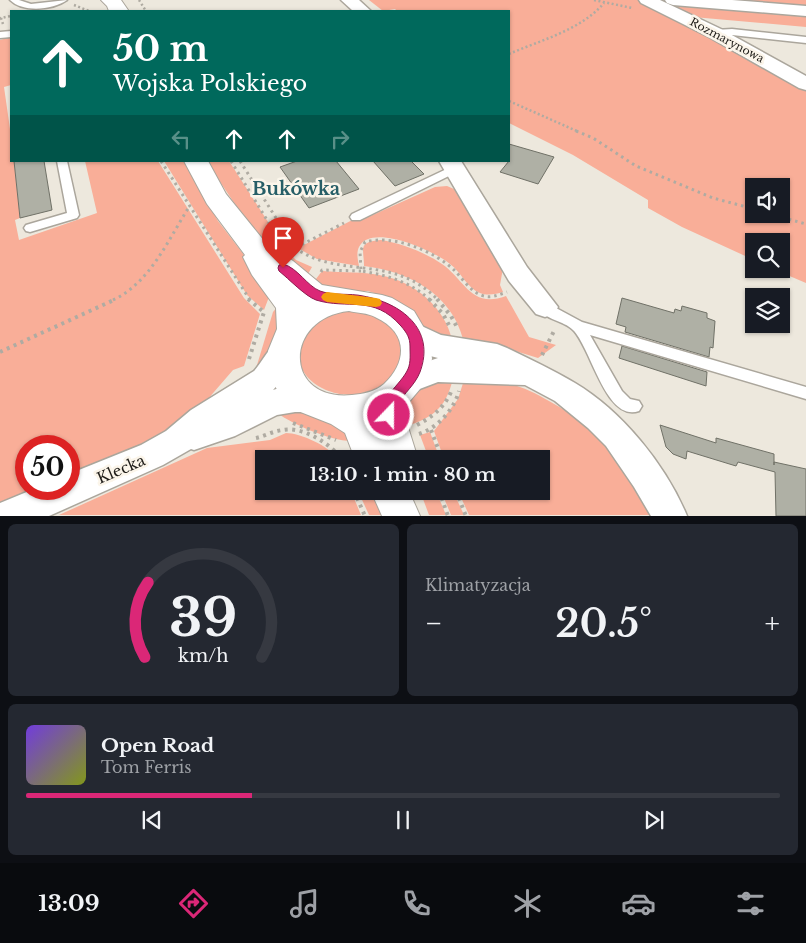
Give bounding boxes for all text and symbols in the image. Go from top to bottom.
street label: Rozmarynowa [688,15,767,66]
text: 50 m [113,27,208,70]
icon: ahead [30,30,95,95]
text: Wojska Polskiego [113,70,307,97]
icon: left [167,125,195,153]
icon: ahead [220,125,248,153]
icon: ahead [273,125,301,153]
icon: right [326,125,354,153]
district label: Bukówka [252,178,341,200]
map controls [745,178,790,333]
button: sound [745,178,790,223]
pin [262,217,304,268]
icon: arrive [269,224,297,252]
button: search [745,233,790,278]
button: layers [745,288,790,333]
position arrow [362,388,414,440]
speed limit sign: 50 [15,435,80,500]
street label: Klecka [94,450,149,488]
text: 13:10 · 1 min · 80 m [309,463,496,486]
text: Klimatyzacja [425,575,531,595]
text: 39 [169,586,238,650]
text: 20.5° [555,600,652,647]
text: − [425,606,443,641]
text: + [765,606,780,641]
text: km/h [178,645,229,667]
text: Open Road [101,734,214,757]
text: Tom Ferris [101,757,192,777]
icon: previous [138,806,166,834]
icon: pause [389,806,417,834]
icon: next [640,806,668,834]
icon: directions [176,886,211,921]
icon: music [287,886,322,921]
icon: phone [399,886,434,921]
icon: climate [510,886,545,921]
icon: car [621,886,656,921]
icon: filters [733,886,768,921]
text: 13:09 [38,890,99,917]

